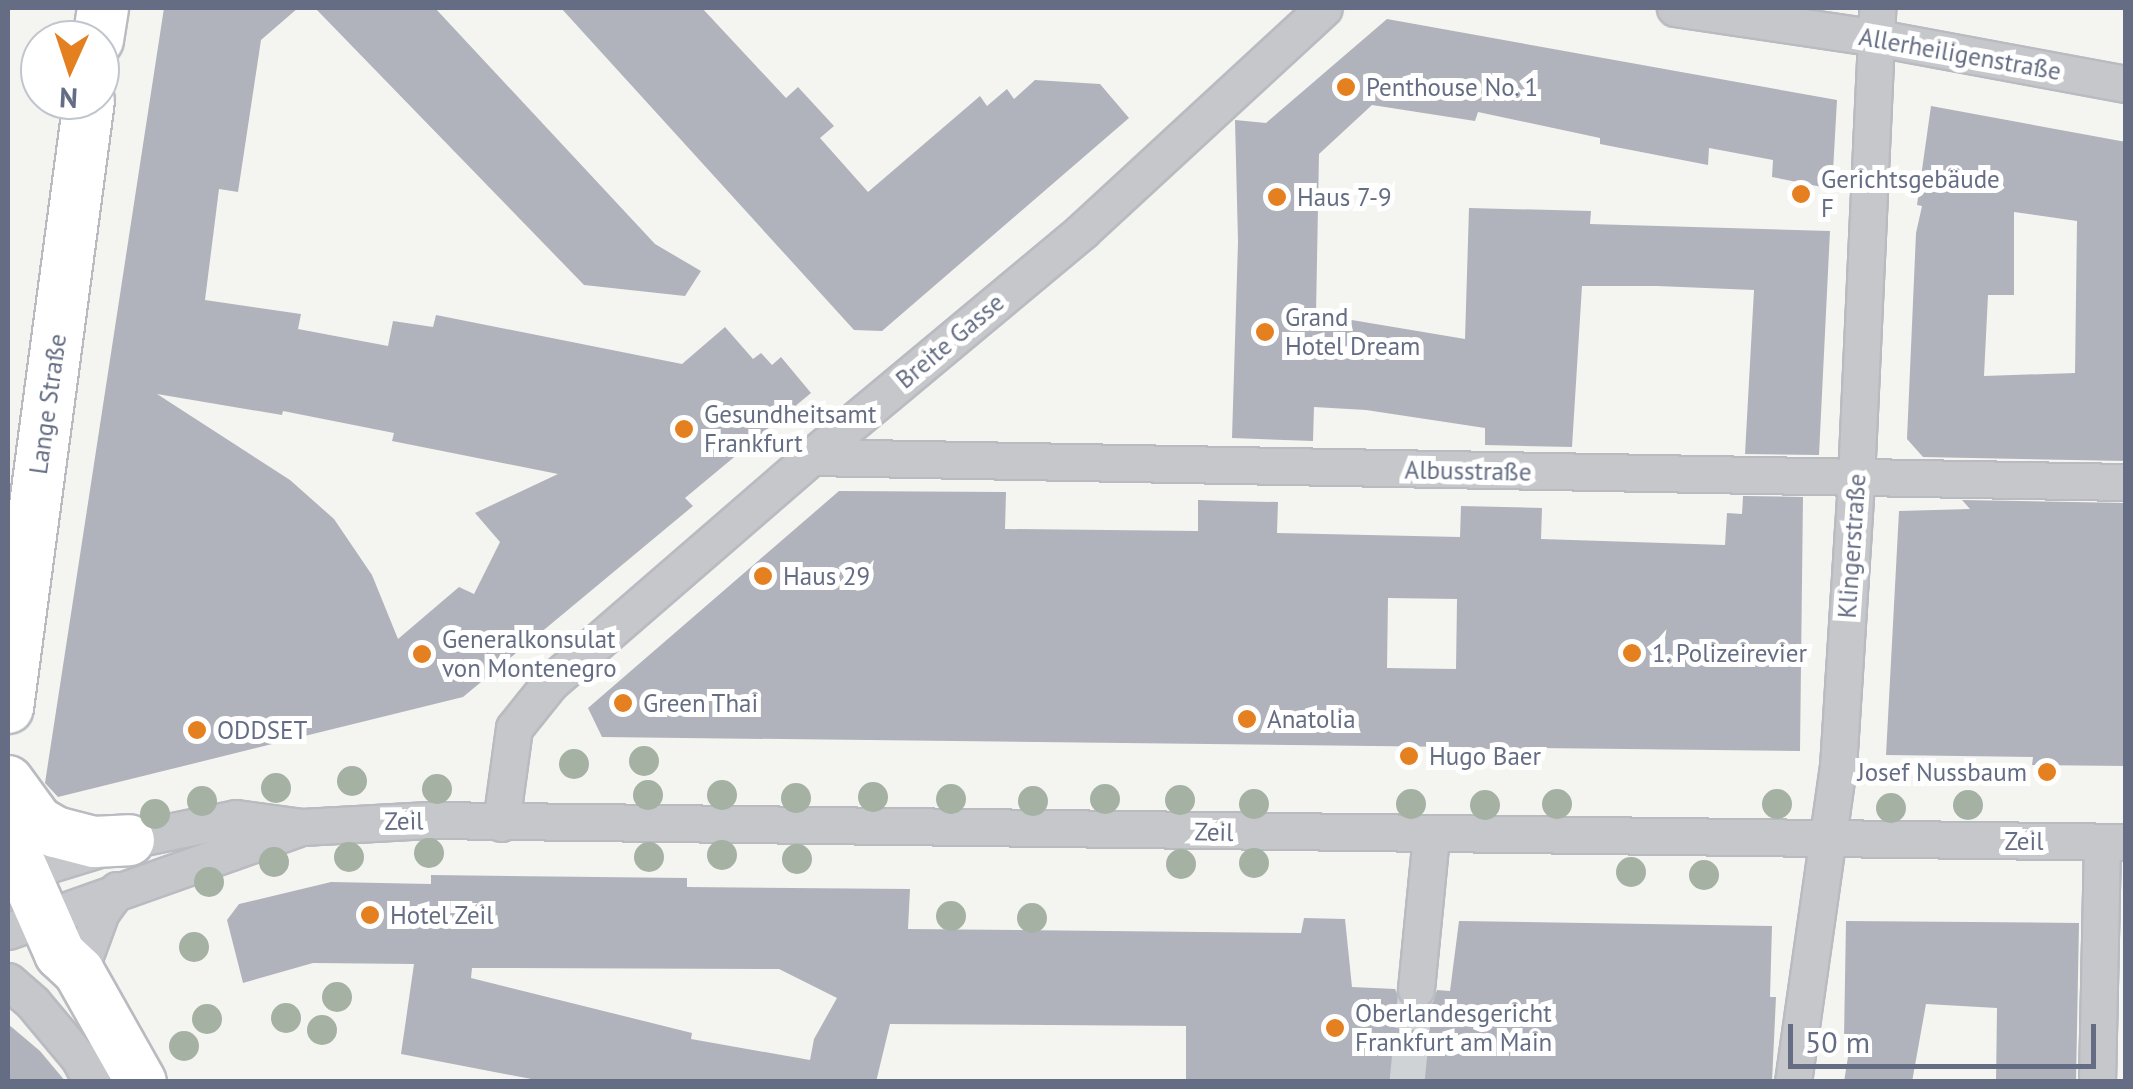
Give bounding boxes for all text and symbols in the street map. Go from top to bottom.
north arrow [20,20,120,120]
street label: Allerheiligenstraße [1857,21,2063,87]
place label: Penthouse No. 1 [1366,72,1540,102]
marker: Penthouse No. 1 [1335,76,1357,98]
text: N [58,80,79,117]
place label: Gerichtsgebäude F [1821,165,2000,224]
place label: Haus 7-9 [1297,182,1392,212]
marker: Gerichtsgebäude F [1790,183,1812,205]
marker: Haus 7-9 [1266,186,1288,208]
street label: Breite Gasse [890,287,1010,395]
place label: Grand Hotel Dream [1285,303,1420,362]
marker: Grand Hotel Dream [1254,321,1276,343]
street label: Lange Straße [23,332,73,476]
place label: Gesundheitsamt Frankfurt [704,400,876,459]
marker: Gesundheitsamt Frankfurt [673,418,695,440]
street label: Albusstraße [1404,455,1532,487]
street label: Klingerstraße [1832,473,1872,619]
place label: Haus 29 [783,561,870,591]
marker: Haus 29 [752,565,774,587]
place label: Generalkonsulat von Montenegro [442,625,617,684]
place label: 1. Polizeirevier [1652,638,1809,668]
marker: 1. Polizeirevier [1621,642,1643,664]
marker: Generalkonsulat von Montenegro [411,643,433,665]
place label: Green Thai [643,688,759,718]
marker: Green Thai [612,692,634,714]
place label: Anatolia [1267,704,1356,734]
marker: Anatolia [1236,708,1258,730]
place label: ODDSET [217,715,307,745]
marker: ODDSET [186,719,208,741]
place label: Hugo Baer [1429,741,1541,771]
marker: Hugo Baer [1398,745,1420,767]
place label: Josef Nussbaum [1857,757,2027,787]
marker: Josef Nussbaum [2036,761,2058,783]
street label: Zeil [384,806,424,836]
street label: Zeil [1194,817,1234,847]
street label: Zeil [2004,826,2044,856]
place label: Hotel Zeil [390,900,494,930]
marker: Hotel Zeil [359,904,381,926]
place label: Oberlandesgericht Frankfurt am Main [1355,999,1552,1058]
scale bar [1793,1004,2100,1066]
marker: Oberlandesgericht Frankfurt am Main [1324,1017,1346,1039]
text: 50 m [1805,1022,1870,1061]

